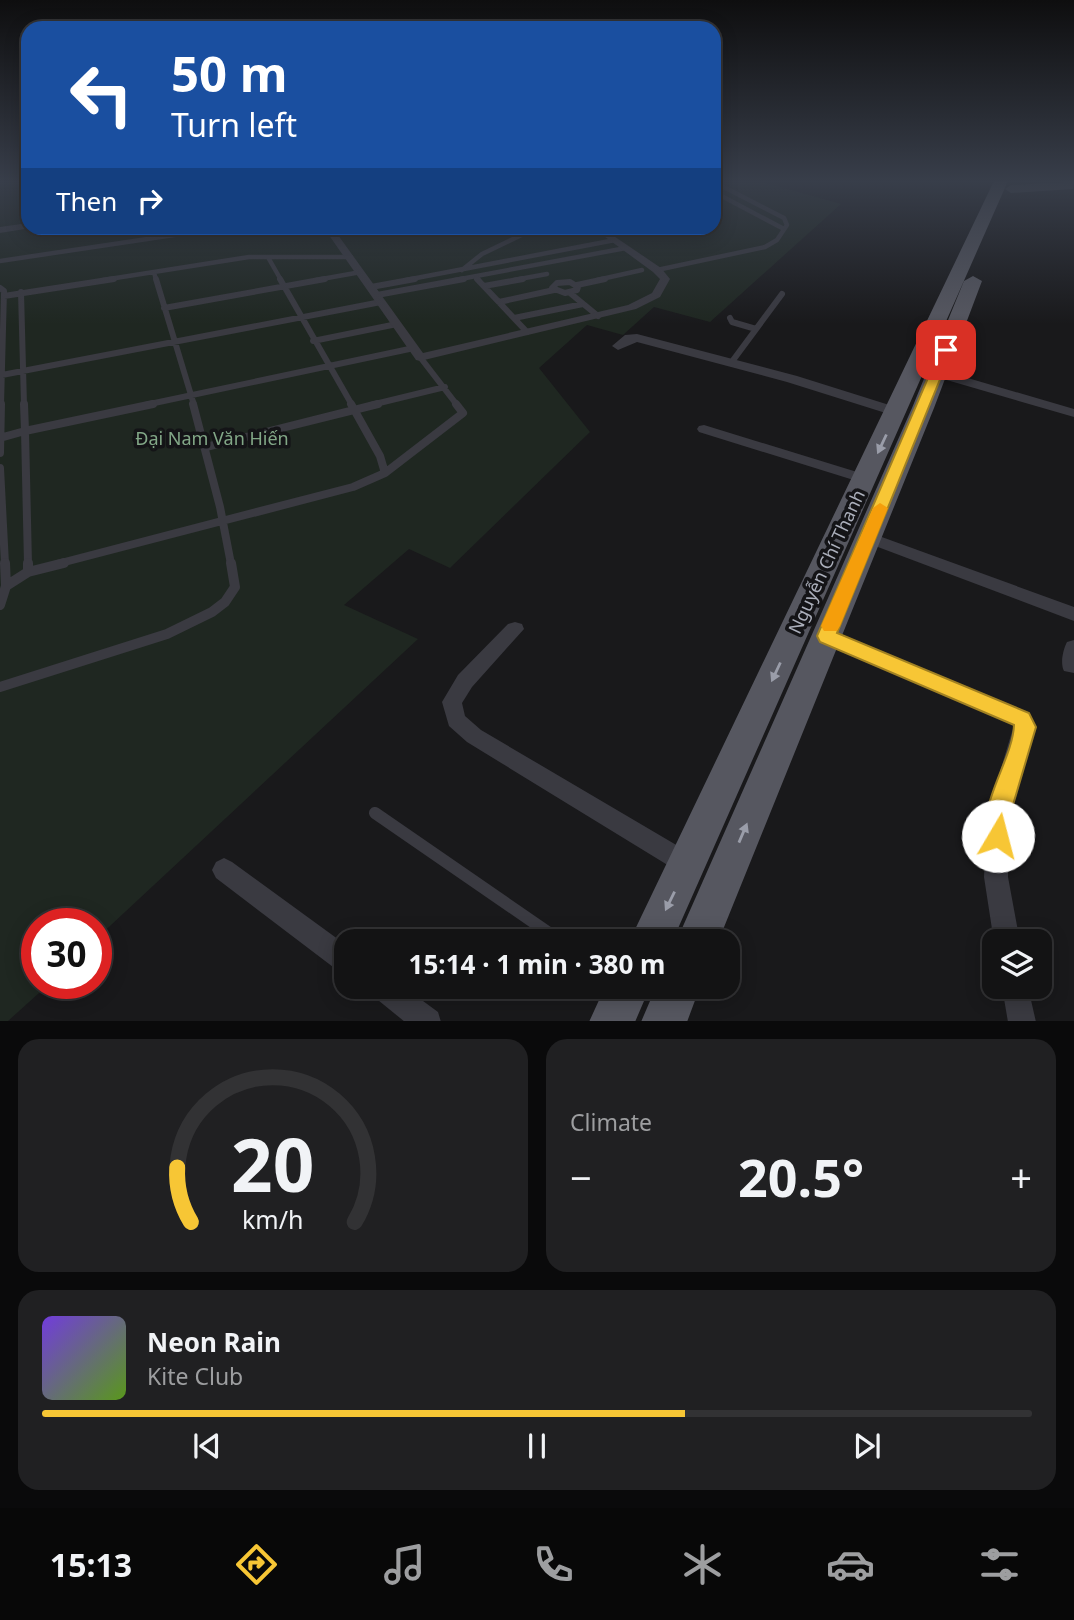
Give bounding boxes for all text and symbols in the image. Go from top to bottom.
text: 50 m [171,40,288,106]
icon: left [56,49,147,140]
text: Turn left [171,103,297,146]
icon: right [131,182,169,220]
text: Then [56,183,117,219]
pin [916,320,976,380]
icon: arrive [927,331,965,369]
park label: Đại Nam Văn Hiến [135,426,289,450]
one-way arrow [876,434,888,454]
street label: Nguyễn Chí Thanh [782,486,870,637]
one-way arrow [770,662,782,682]
position arrow [961,799,1035,873]
one-way arrow [738,823,749,844]
one-way arrow [664,891,675,911]
speed limit sign: 30 [21,908,112,999]
map controls [982,929,1052,999]
button: layers [982,929,1052,999]
text: 15:14 · 1 min · 380 m [409,946,665,982]
text: Climate [570,1106,652,1138]
text: 20 [231,1114,315,1213]
text: 20.5° [738,1141,864,1212]
text: − [570,1151,592,1203]
text: + [1010,1151,1032,1203]
text: km/h [242,1201,304,1235]
text: Neon Rain [147,1324,281,1360]
text: Kite Club [147,1360,243,1392]
icon: previous [188,1427,226,1465]
icon: pause [518,1427,556,1465]
icon: next [848,1427,886,1465]
icon: directions [232,1540,281,1589]
icon: music [380,1540,429,1589]
icon: phone [529,1540,578,1589]
icon: climate [678,1540,727,1589]
icon: car [826,1540,875,1589]
icon: filters [975,1540,1024,1589]
text: 15:13 [50,1543,132,1586]

